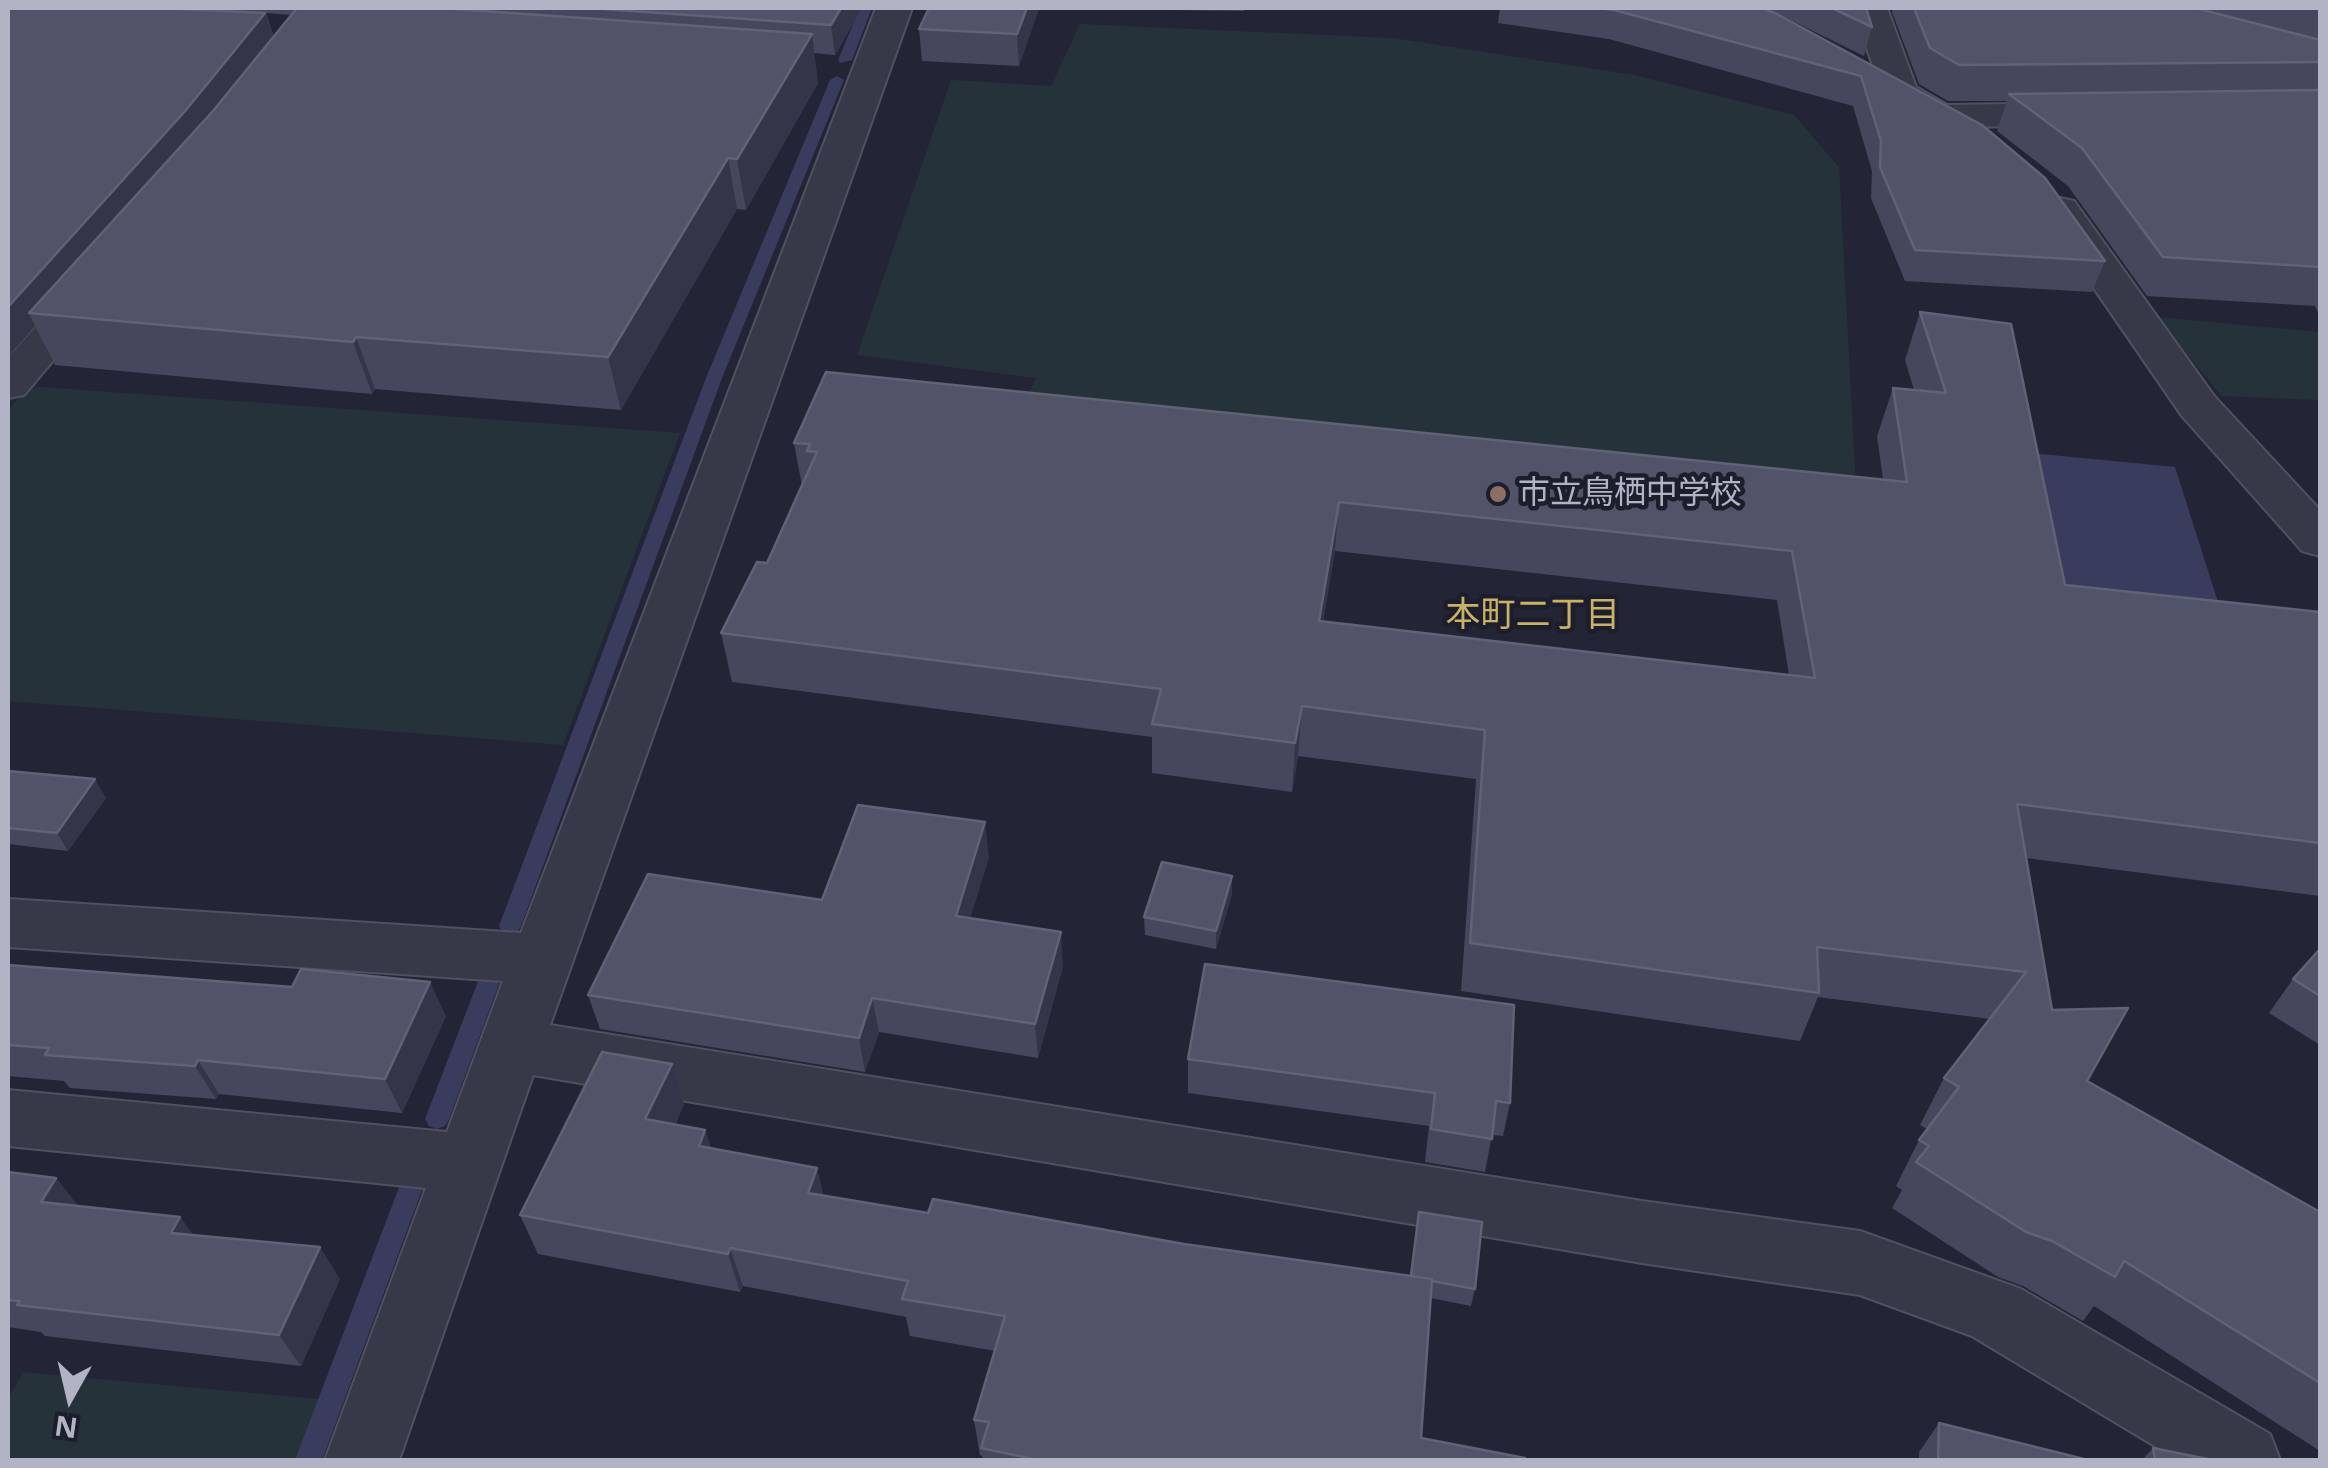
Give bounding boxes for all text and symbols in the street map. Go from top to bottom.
place label: 市立鳥栖中学校 [1518,475,1742,513]
marker: 市立鳥栖中学校 [1487,483,1509,505]
district label: 本町二丁目 [1446,595,1620,637]
north arrow [20,1348,120,1448]
text: N [52,1407,80,1448]

